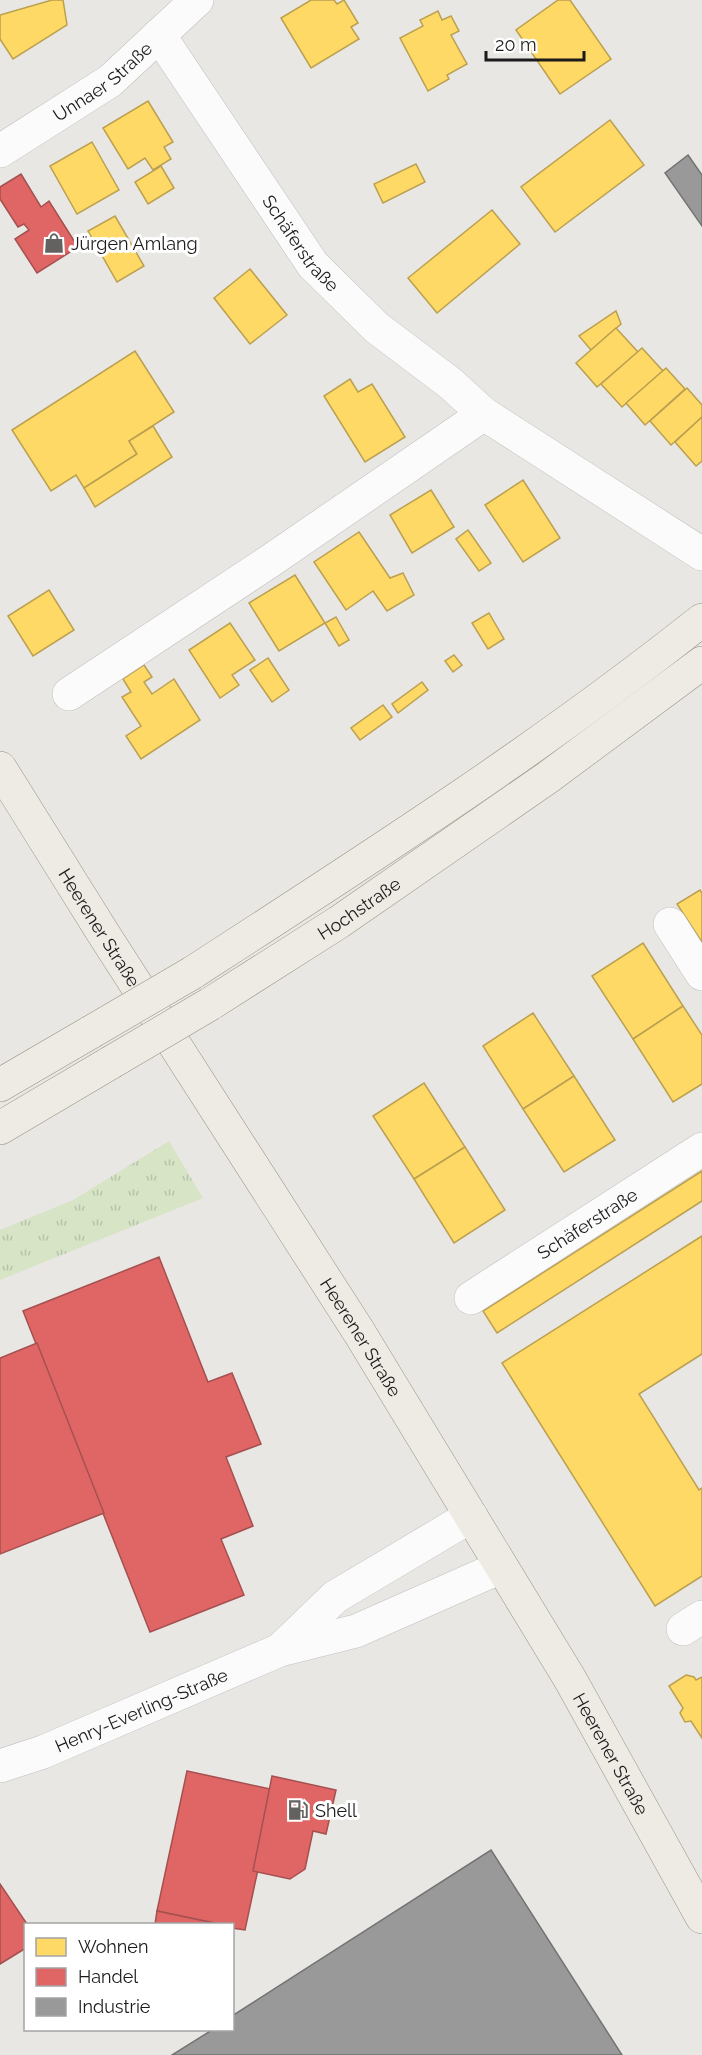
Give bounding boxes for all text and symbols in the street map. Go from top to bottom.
scale bar [486,24,584,62]
text: 20 m [495,34,537,55]
street label: Unnaer Straße [49,37,156,125]
street label: Schäferstraße [258,191,344,296]
shop icon: Jürgen Amlang [42,231,66,255]
place label: Jürgen Amlang [71,233,198,254]
street label: Heerener Straße [55,864,145,991]
street label: Hochstraße [313,872,404,944]
street label: Schäferstraße [533,1183,641,1263]
street label: Heerener Straße [316,1274,406,1401]
street label: Henry-Everling-Straße [52,1663,231,1756]
street label: Heerener Straße [569,1689,654,1818]
fuel station icon: Shell [286,1798,310,1822]
place label: Shell [315,1800,357,1821]
legend [24,1923,234,2031]
text: Wohnen [78,1936,148,1957]
text: Handel [78,1966,138,1987]
text: Industrie [78,1996,151,2017]

